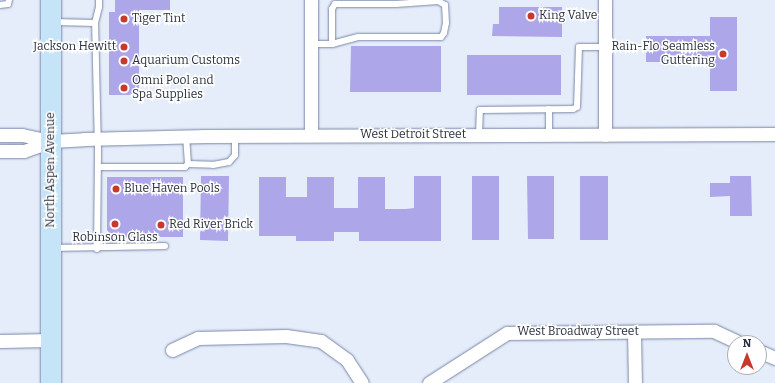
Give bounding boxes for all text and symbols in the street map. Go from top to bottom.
place label: King Valve [539,9,597,23]
marker: King Valve [526,11,536,21]
place label: Tiger Tint [132,12,185,26]
marker: Tiger Tint [119,14,129,24]
place label: Jackson Hewitt [33,40,116,54]
place label: Rain-Flo Seamless Guttering [612,40,715,68]
marker: Jackson Hewitt [119,42,129,52]
marker: Rain-Flo Seamless Guttering [718,49,728,59]
place label: Aquarium Customs [132,54,240,68]
marker: Aquarium Customs [119,56,129,66]
place label: Omni Pool and Spa Supplies [132,74,214,102]
marker: Omni Pool and Spa Supplies [119,83,129,93]
street label: North Aspen Avenue [44,112,58,228]
street label: West Detroit Street [360,128,466,142]
place label: Blue Haven Pools [124,182,220,196]
marker: Blue Haven Pools [111,184,121,194]
place label: Red River Brick [169,218,253,232]
marker: Robinson Glass [110,219,120,229]
marker: Red River Brick [156,220,166,230]
place label: Robinson Glass [72,231,158,245]
street label: West Broadway Street [517,325,639,339]
north arrow [727,335,767,375]
text: N [743,337,751,350]

